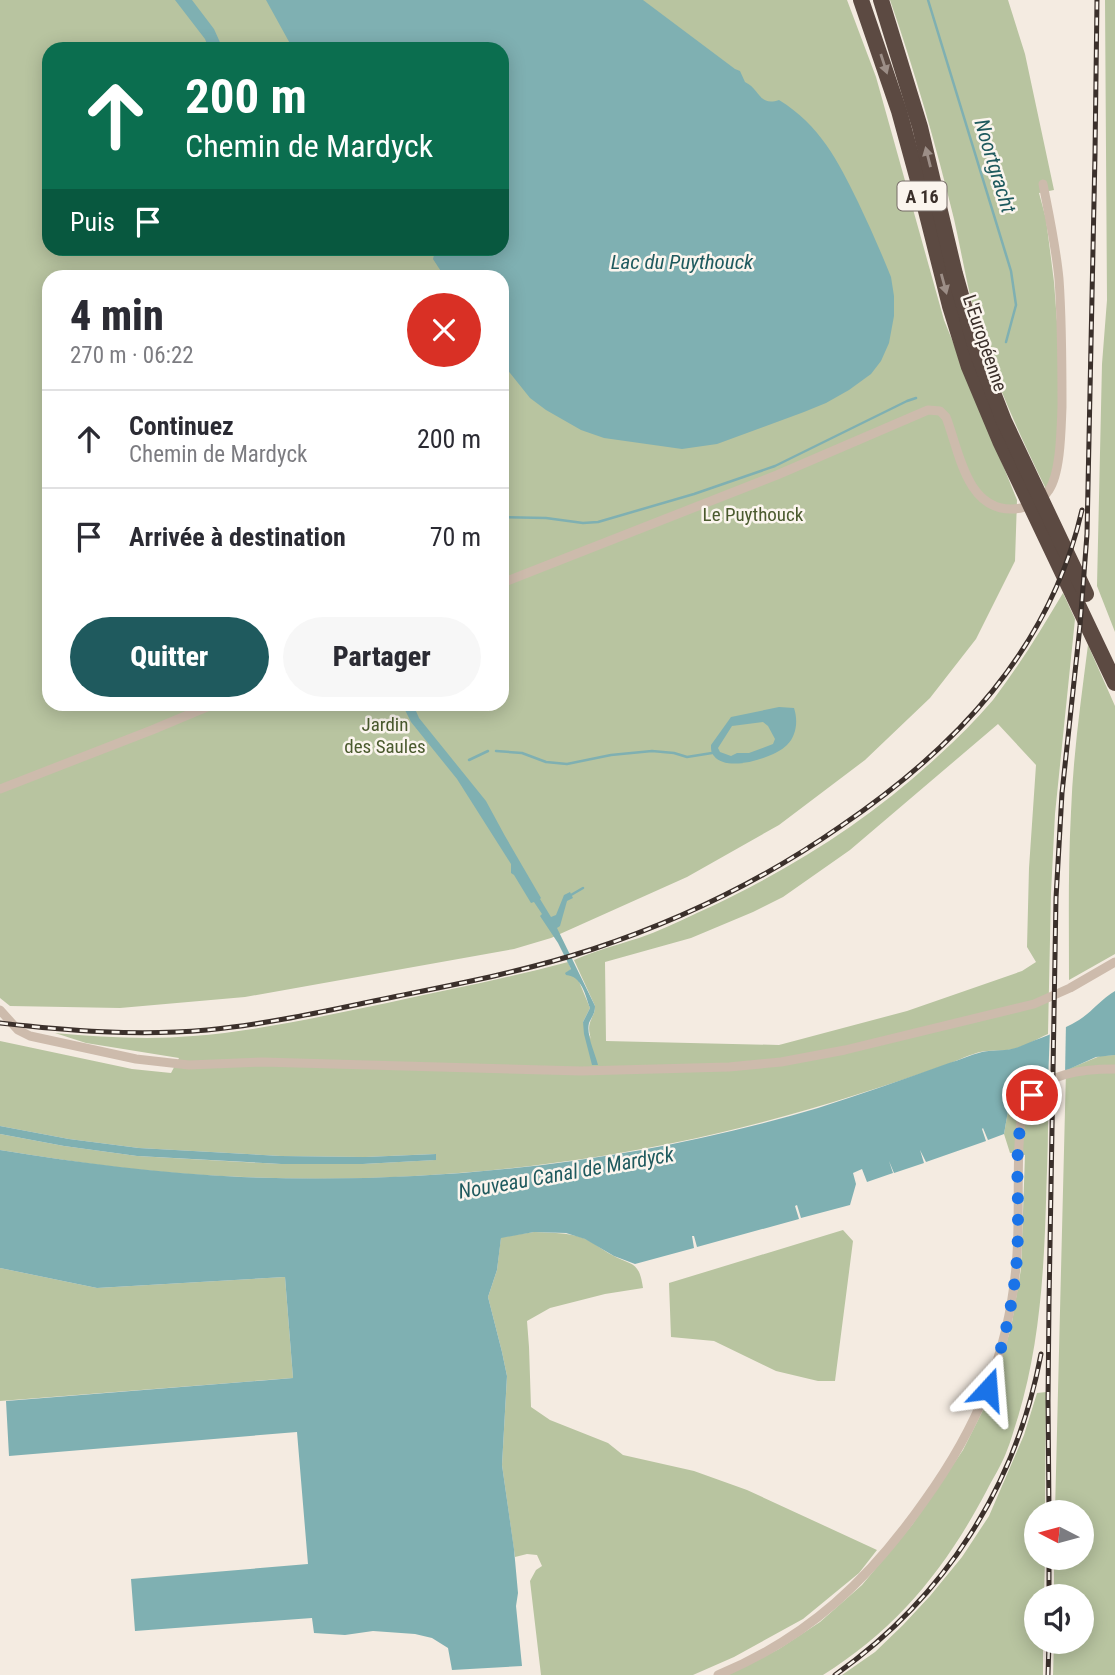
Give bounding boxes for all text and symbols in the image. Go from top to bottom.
one-way arrow [879,54,889,75]
text: 200 m [185,68,307,125]
icon: ahead [70,70,161,161]
water label: Noortgracht [969,116,1021,217]
text: Chemin de Mardyck [185,127,433,165]
one-way arrow [922,146,933,168]
road number: A 16 [898,182,946,210]
icon: arrive [129,203,167,241]
text: Puis [70,207,115,237]
water label: Lac du Puythouck [611,250,754,274]
one-way arrow [939,274,949,295]
text: 4 min [70,291,164,340]
street label: L'Européenne [958,292,1012,394]
button: close [407,293,481,367]
text: 270 m · 06:22 [70,342,194,369]
text: Continuez [129,411,234,441]
icon: ahead [70,420,108,458]
text: 200 m [417,424,481,454]
text: Chemin de Mardyck [129,441,307,468]
park label: Le Puythouck [703,503,804,526]
icon: arrive [70,518,108,556]
text: Arrivée à destination [129,522,346,552]
text: 70 m [430,522,481,552]
button: Quitter [70,617,269,697]
button: Partager [283,617,481,697]
park label: Jardin des Saules [344,713,426,758]
pin [1002,1065,1062,1125]
icon: arrive [1013,1076,1051,1114]
water label: Nouveau Canal de Mardyck [456,1142,676,1204]
position arrow [951,1352,1025,1426]
north arrow [1024,1500,1094,1570]
map controls [1024,1500,1094,1654]
button: sound [1024,1584,1094,1654]

